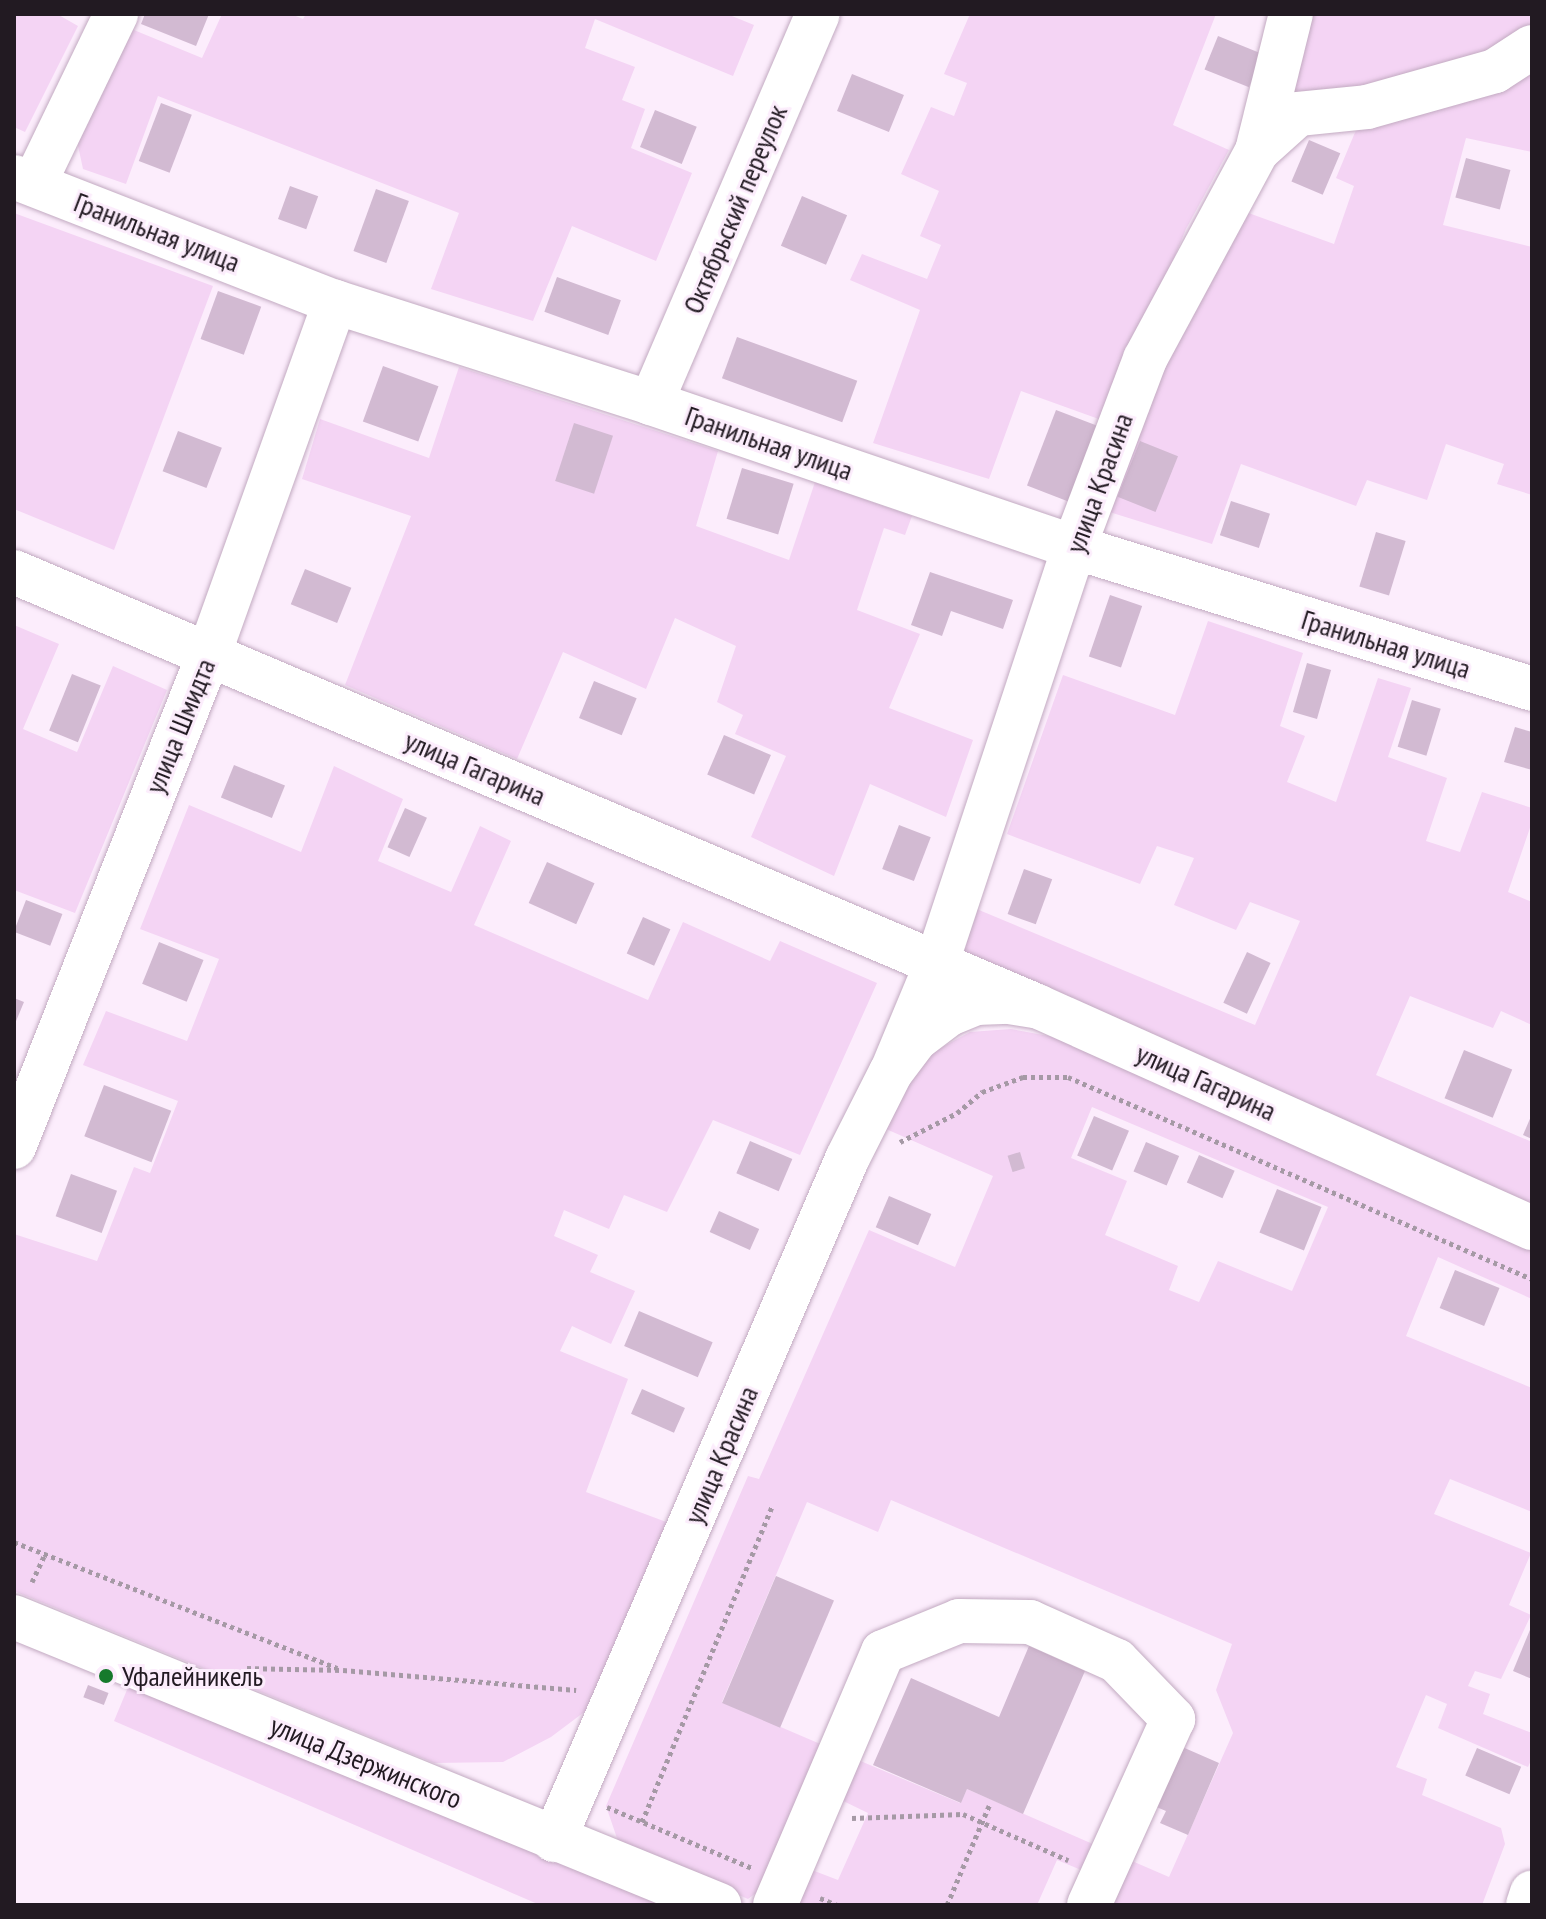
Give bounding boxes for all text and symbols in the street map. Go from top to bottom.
street label: Октябрьский переулок [676,100,794,318]
street label: Гранильная улица [69,185,245,279]
street label: Гранильная улица [681,399,857,487]
street label: улица Красина [1058,409,1140,557]
street label: Гранильная улица [1298,602,1474,686]
street label: улица Шмидта [138,654,222,798]
street label: улица Гагарина [400,723,550,813]
street label: улица Гагарина [1131,1036,1281,1128]
street label: улица Красина [677,1381,765,1529]
place label: Уфалейникель [122,1659,263,1693]
marker: Уфалейникель [97,1667,115,1685]
street label: улица Дзержинского [265,1708,467,1816]

